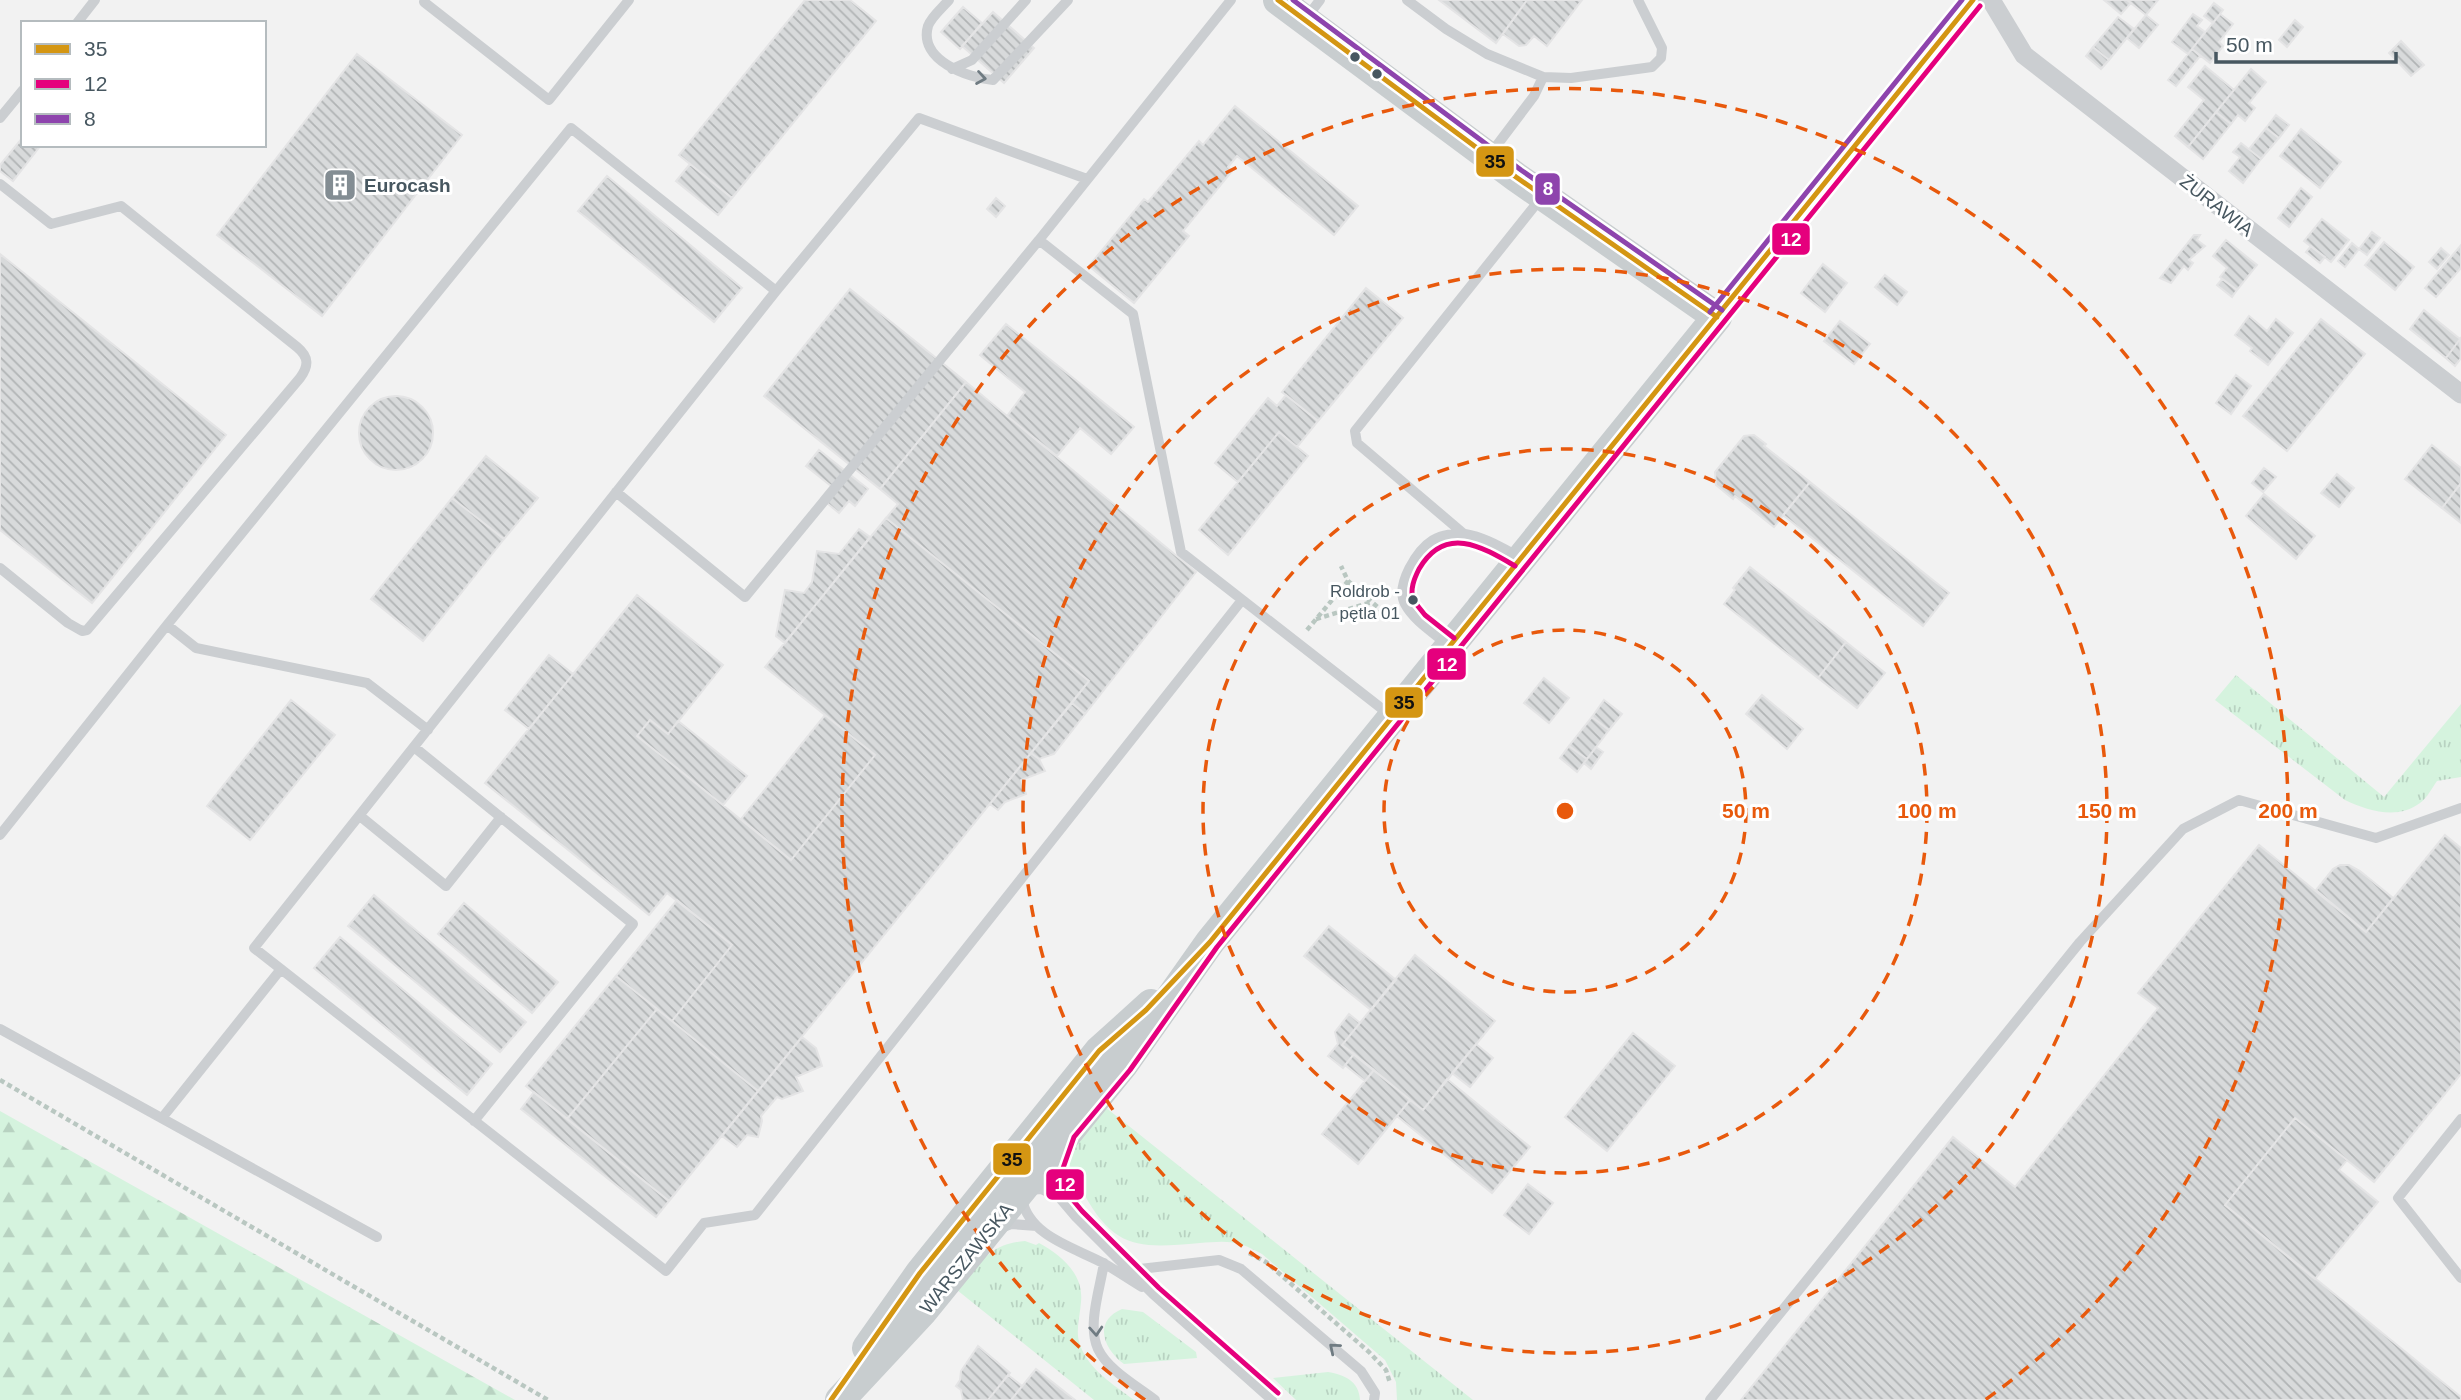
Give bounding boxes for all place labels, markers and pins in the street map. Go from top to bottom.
unlabelled marker [1348,50,1362,64]
unlabelled marker [1370,67,1384,81]
building icon: Eurocash [321,166,359,204]
place label: Eurocash [364,175,451,196]
place label: Roldrob - pętla 01 [1330,582,1400,623]
marker: Roldrob - pętla 01 [1406,593,1420,607]
centre of rings [1553,799,1577,823]

